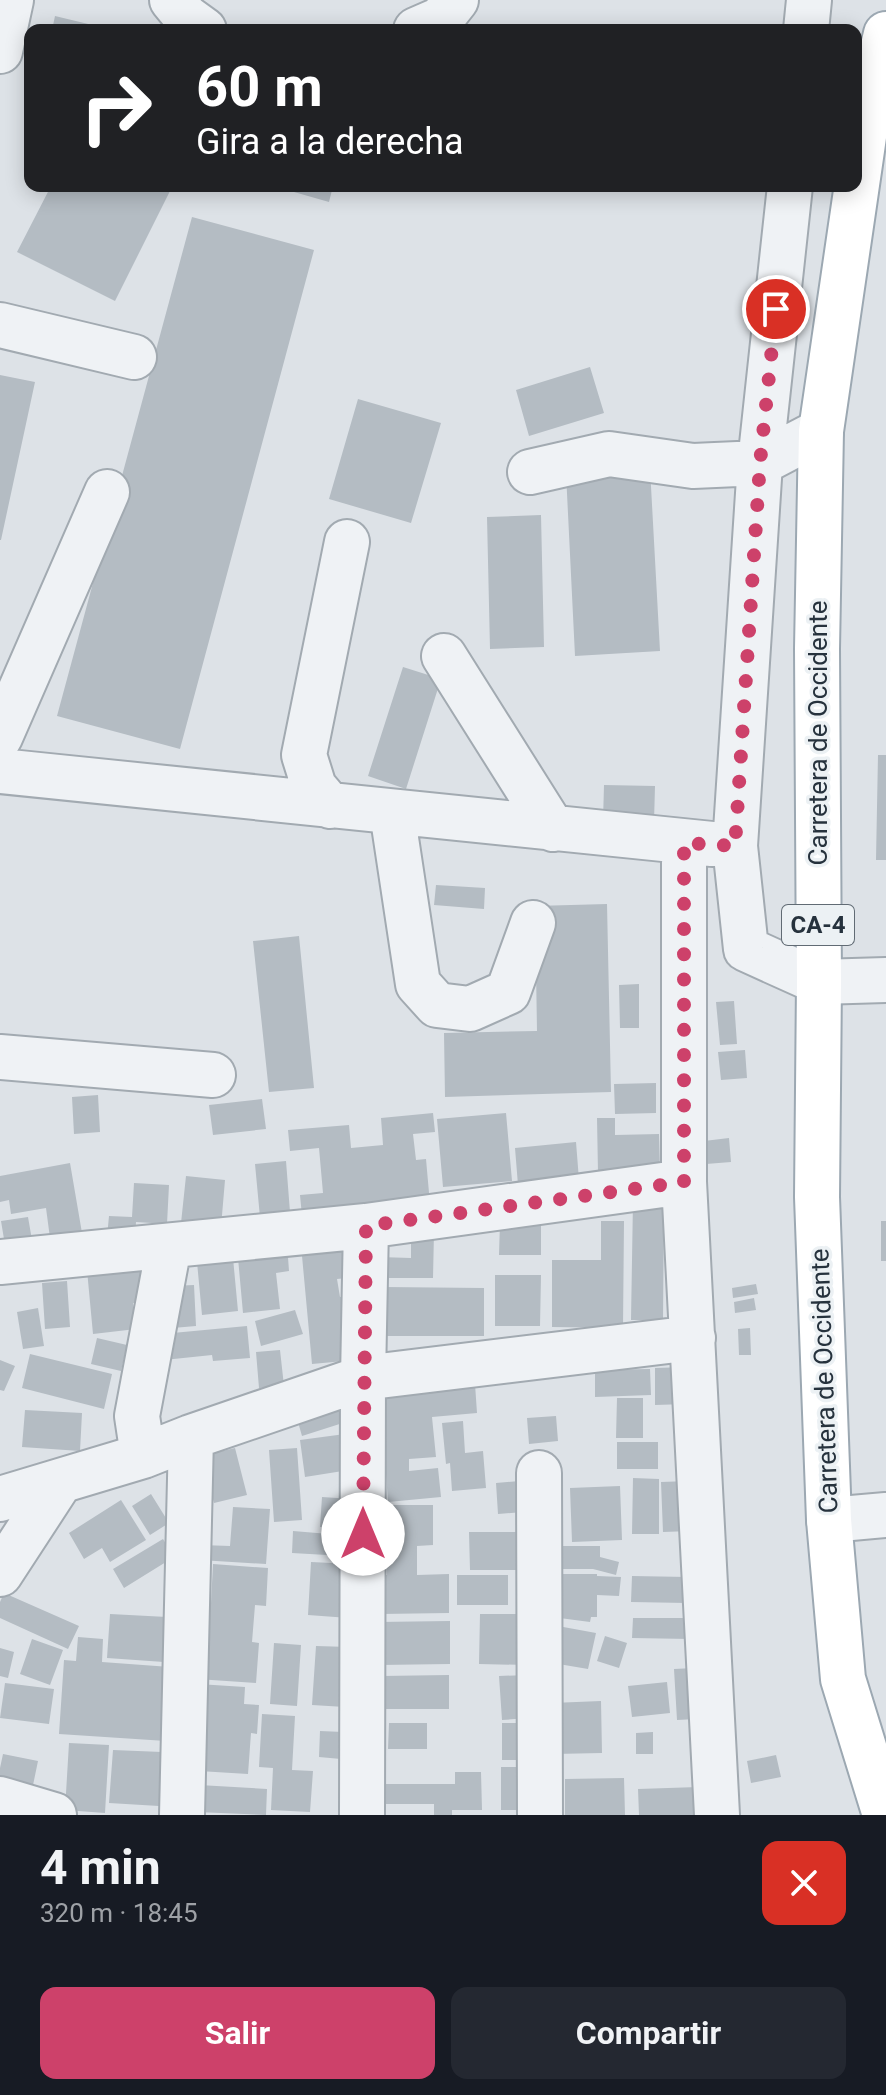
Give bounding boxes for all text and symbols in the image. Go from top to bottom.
text: 60 m [196,54,323,120]
icon: right [64,56,168,160]
text: Gira a la derecha [196,121,464,163]
pin [742,275,810,343]
icon: arrive [754,287,798,331]
street label: Carretera de Occidente [803,601,833,865]
road number: CA-4 [782,905,854,945]
street label: Carretera de Occidente [804,1248,844,1514]
position arrow [321,1492,405,1576]
text: 4 min [40,1839,161,1896]
button: close [762,1841,846,1925]
text: 320 m · 18:45 [40,1898,198,1928]
button: Salir [40,1987,435,2079]
button: Compartir [451,1987,846,2079]

